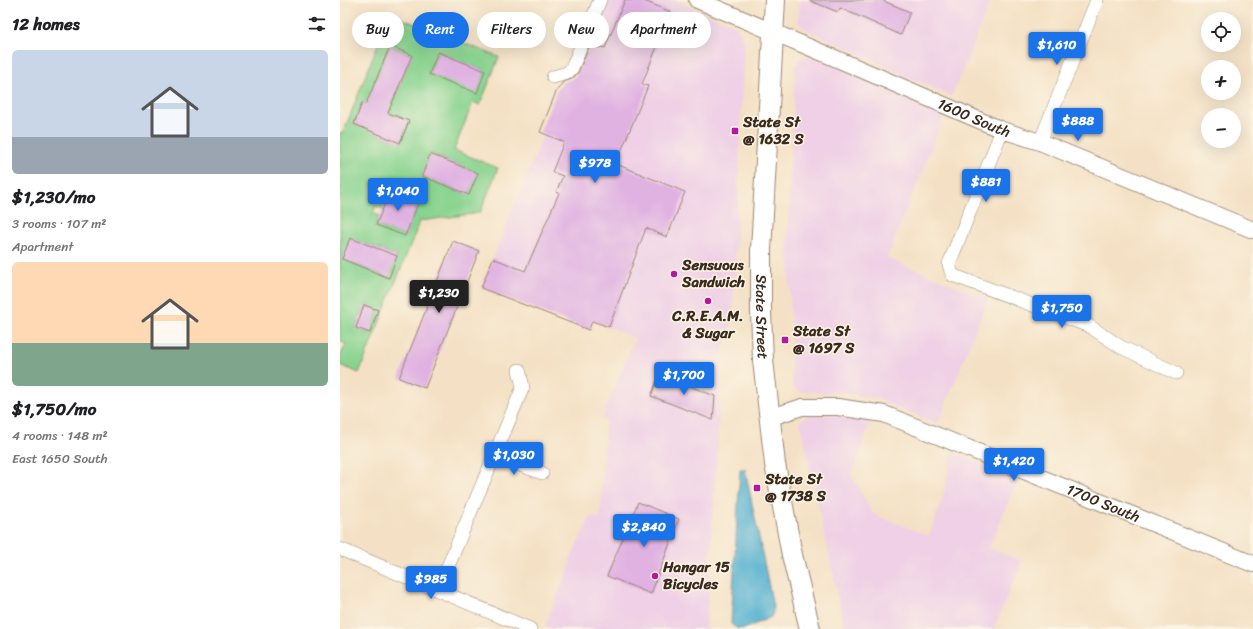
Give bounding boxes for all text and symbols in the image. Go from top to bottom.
text: 12 homes [12,9,80,39]
chip: Buy [352,12,404,48]
chip: Rent [412,12,469,48]
chip: Filters [477,12,546,48]
chip: New [554,12,609,48]
chip: Apartment [617,12,711,48]
map controls [1201,12,1241,148]
button: locate [1201,12,1241,52]
icon: filters [306,13,328,35]
pin: $1,610 [1024,32,1090,66]
text: $1,610 [1037,33,1077,56]
button: + [1201,60,1241,100]
icon: home [134,76,206,148]
street label: 1600 South [933,91,1014,145]
pin: $888 [1054,108,1102,142]
button: − [1201,108,1241,148]
place label: State St @ 1632 S [742,109,804,152]
text: $888 [1062,109,1094,132]
marker: State St @ 1632 S [730,126,740,136]
pin: $978 [571,150,619,184]
text: $978 [579,151,611,174]
pin: $881 [962,169,1010,203]
text: $881 [971,170,1001,193]
pin: $1,040 [365,178,431,212]
text: $1,040 [377,179,419,202]
text: $1,230/mo [12,182,95,212]
text: 3 rooms · 107 m² [12,212,106,235]
text: Apartment [12,235,73,258]
place label: Sensuous Sandwich [681,252,745,295]
marker: Sensuous Sandwich [669,269,679,279]
street label: State Street [748,274,776,360]
pin: $1,230 [406,280,472,314]
text: $1,230 [419,281,459,304]
icon: home [134,288,206,360]
pin: $1,750 [1029,295,1095,329]
marker: C.R.E.A.M. & Sugar [703,296,713,306]
text: $1,750 [1041,296,1083,319]
place label: C.R.E.A.M. & Sugar [671,303,744,346]
place label: State St @ 1697 S [792,318,855,361]
marker: State St @ 1697 S [780,335,790,345]
pin: $1,700 [651,362,717,396]
text: $1,700 [663,363,705,386]
text: $1,750/mo [12,394,96,424]
text: 4 rooms · 148 m² [12,424,108,447]
pin: $1,030 [481,442,547,476]
text: $1,030 [493,443,535,466]
text: East 1650 South [12,447,108,470]
pin: $1,420 [981,448,1047,482]
text: $1,420 [993,449,1035,472]
place label: State St @ 1738 S [764,466,827,509]
street label: 1700 South [1063,477,1144,530]
marker: State St @ 1738 S [752,483,762,493]
pin: $2,840 [611,514,677,548]
text: $2,840 [622,515,666,538]
place label: Hangar 15 Bicycles [662,554,730,597]
pin: $985 [407,566,455,600]
text: $985 [415,567,447,590]
marker: Hangar 15 Bicycles [650,571,660,581]

